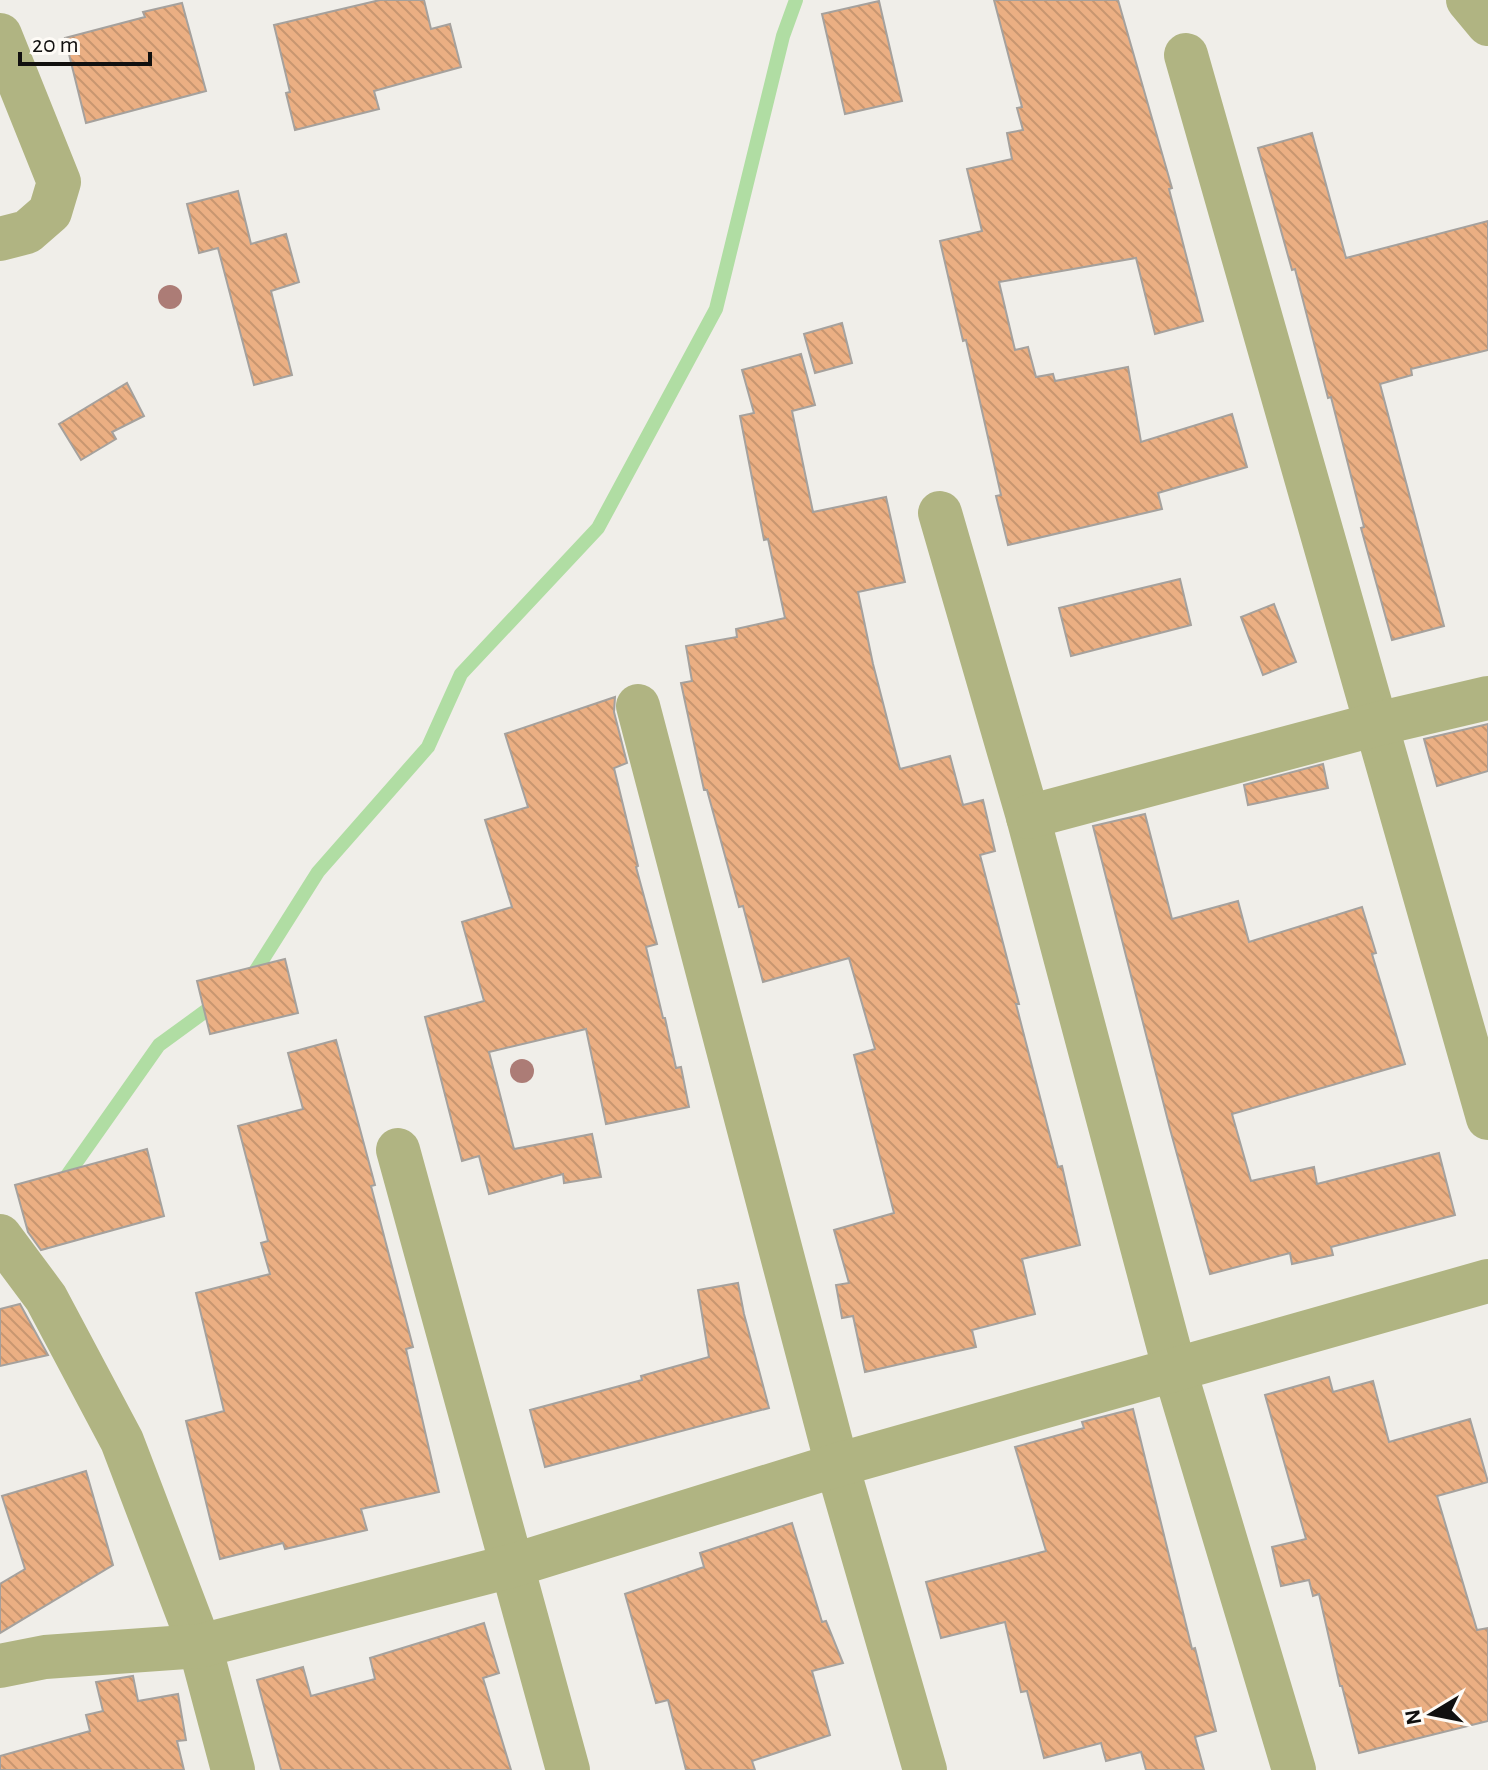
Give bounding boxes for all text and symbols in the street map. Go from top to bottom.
scale bar [20,16,150,66]
text: 20 m [32,33,79,57]
north arrow [1392,1674,1472,1754]
text: N [1401,1708,1425,1727]

